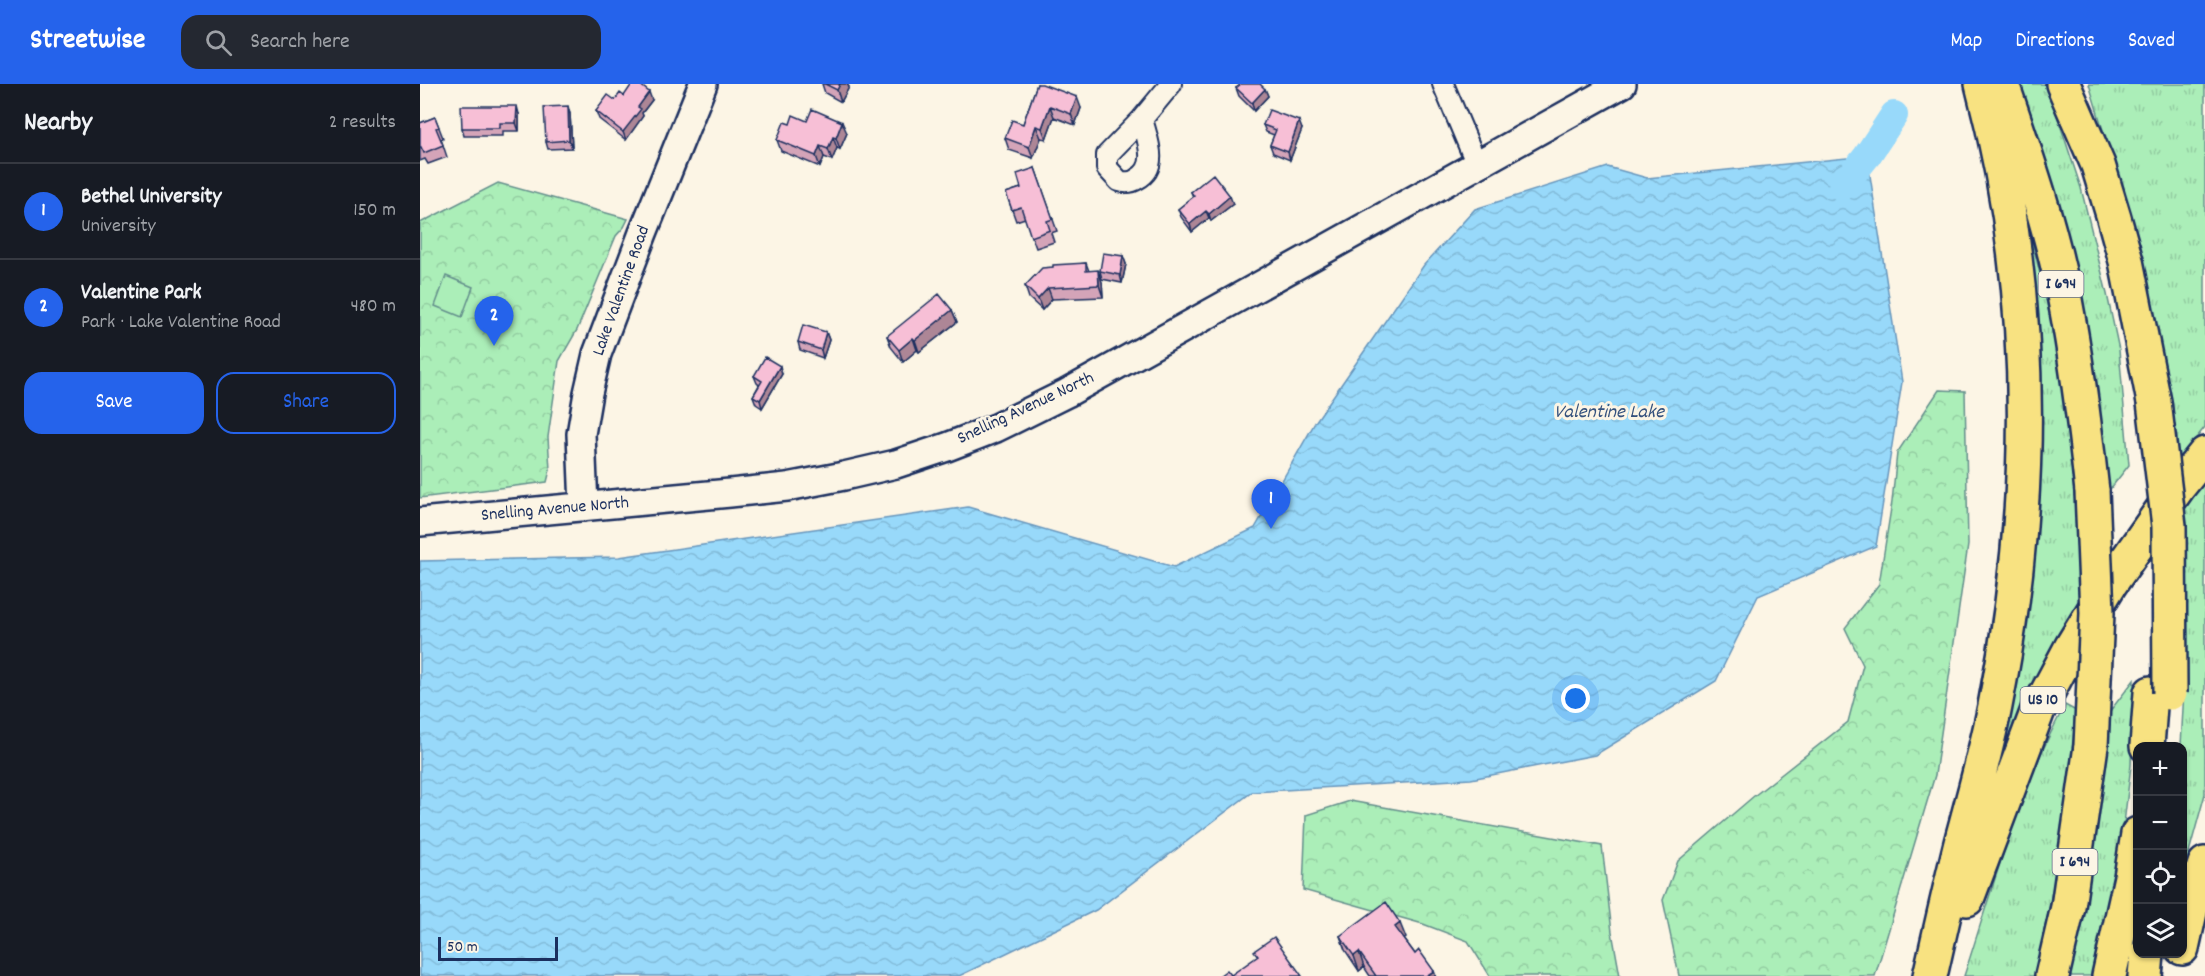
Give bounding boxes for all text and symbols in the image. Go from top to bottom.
search box [181,15,601,69]
text: Streetwise [30,22,145,62]
icon: search [202,26,235,59]
text: Search here [250,27,350,58]
text: Map [1951,27,1982,57]
text: Directions [2015,27,2095,57]
text: Saved [2128,27,2175,57]
text: Nearby [24,105,92,142]
text: 2 results [329,109,396,137]
text: Bethel University [81,182,221,213]
text: 1 [41,197,46,225]
text: 150 m [353,197,396,225]
text: University [81,213,156,241]
street label: Lake Valentine Road [587,222,657,360]
road number: I 694 [2038,271,2084,297]
text: Valentine Park [81,278,202,309]
text: 2 [39,293,48,321]
text: 480 m [350,293,396,321]
pin: 2 [474,296,514,346]
text: Park · Lake Valentine Road [81,309,281,337]
street label: Snelling Avenue North [954,366,1098,452]
button: Save [24,372,204,434]
button: Share [216,372,396,434]
water label: Valentine Lake [1554,399,1665,427]
pin: 1 [1252,480,1290,529]
street label: Snelling Avenue North [480,491,630,529]
your location [1561,684,1590,713]
road number: US 10 [2020,687,2066,713]
map controls [2133,742,2187,958]
button: + [2133,742,2187,796]
button: − [2133,796,2187,850]
road number: I 694 [2052,849,2098,875]
button: locate [2133,850,2187,904]
button: layers [2133,904,2187,958]
scale bar [438,934,558,962]
text: 50 m [447,936,478,959]

